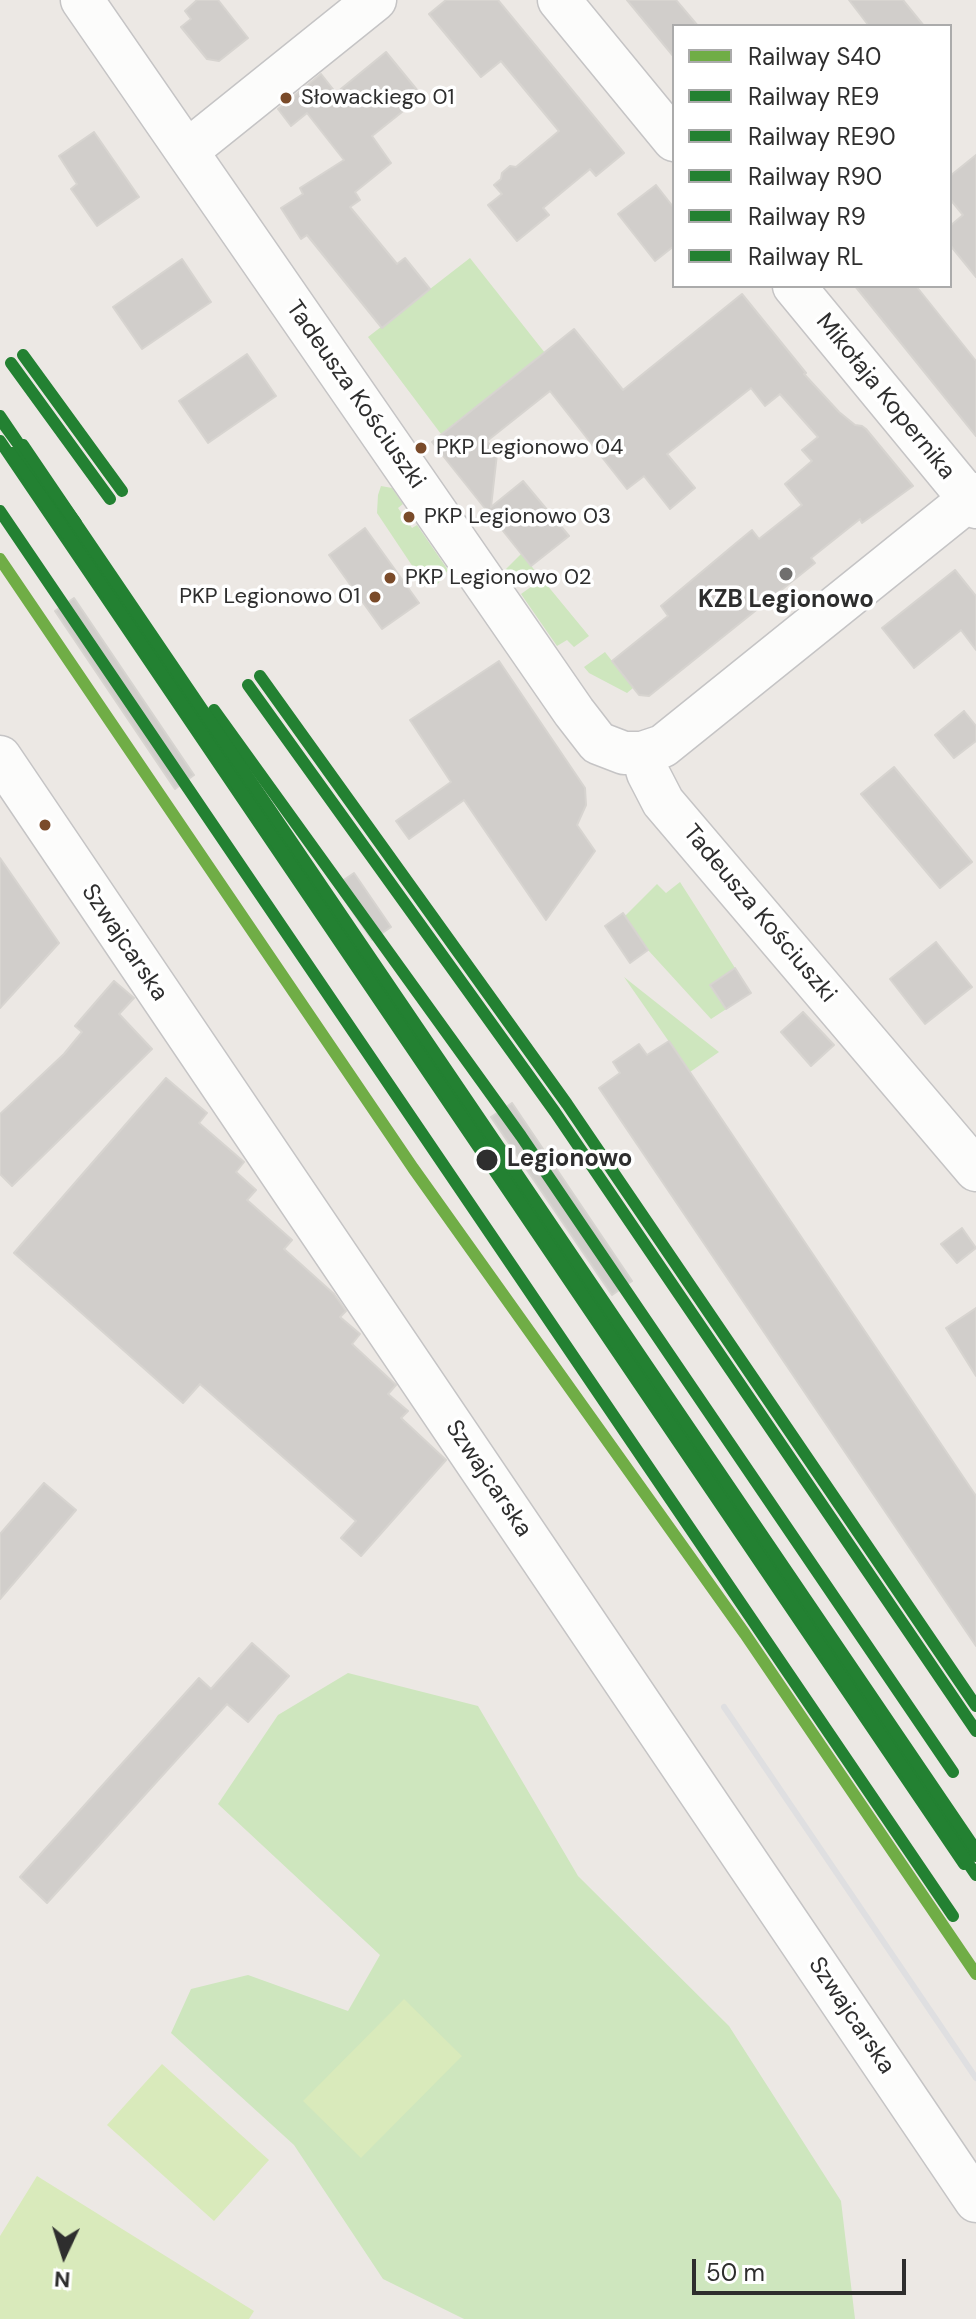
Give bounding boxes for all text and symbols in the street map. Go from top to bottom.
legend [672,24,952,288]
text: Railway S40 [748,41,881,72]
text: Railway RE9 [748,81,879,112]
place label: Słowackiego 01 [301,85,454,111]
marker: Słowackiego 01 [278,90,294,106]
text: Railway RE90 [748,121,896,152]
text: Railway R90 [748,161,882,192]
text: Railway R9 [748,201,866,232]
text: Railway RL [748,241,863,272]
street label: Tadeusza Kościuszki [279,295,431,495]
street label: Mikołaja Kopernika [809,308,961,486]
place label: PKP Legionowo 04 [436,435,623,461]
marker: PKP Legionowo 04 [413,440,429,456]
place label: PKP Legionowo 03 [424,504,611,530]
marker: PKP Legionowo 03 [401,509,417,525]
place label: PKP Legionowo 02 [405,565,591,591]
marker: KZB Legionowo [777,565,795,583]
marker: PKP Legionowo 02 [382,570,398,586]
place label: PKP Legionowo 01 [179,584,360,610]
place label: KZB Legionowo [698,587,874,615]
marker: PKP Legionowo 01 [367,589,383,605]
unlabelled marker [37,817,53,833]
street label: Tadeusza Kościuszki [676,819,842,1009]
street label: Szwajcarska [74,879,174,1007]
place label: Legionowo [507,1146,632,1174]
marker: Legionowo [474,1147,500,1173]
street label: Szwajcarska [438,1415,538,1543]
street label: Szwajcarska [801,1952,901,2080]
north arrow [24,2215,104,2295]
scale bar [696,2243,910,2293]
text: 50 m [706,2257,765,2288]
text: N [53,2264,71,2294]

